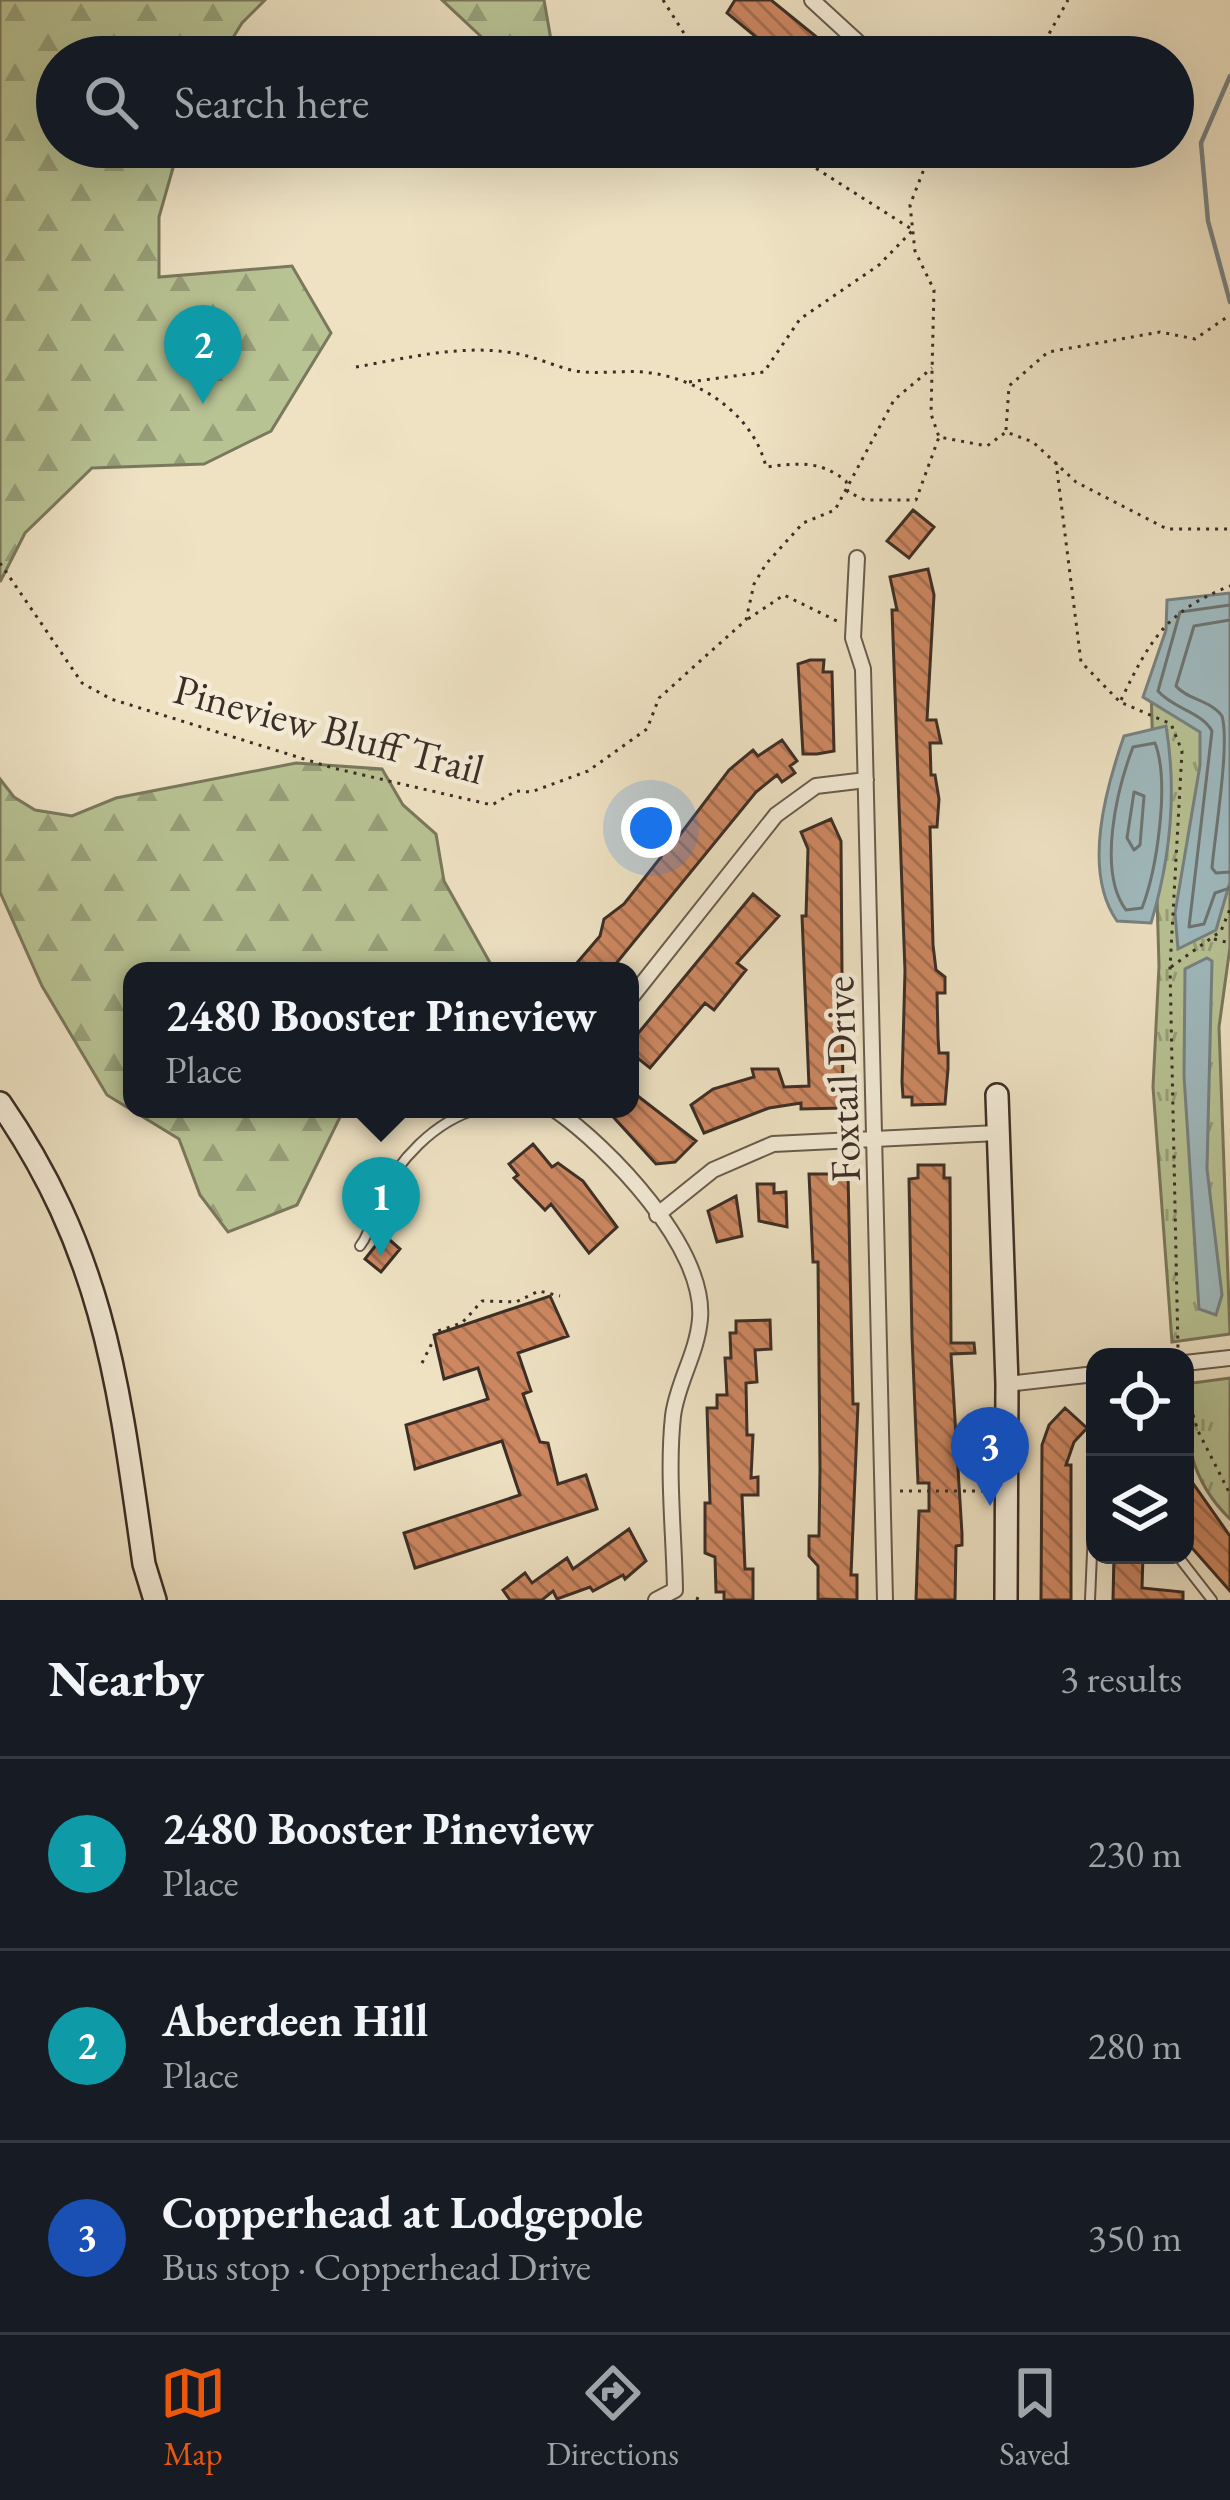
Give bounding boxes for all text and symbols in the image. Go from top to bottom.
search box [36,36,1194,168]
icon: search [78,69,144,135]
text: Search here [174,73,369,131]
pin: 2 [164,305,242,404]
street label: Pineview Bluff Trail [168,661,490,797]
your location [621,798,681,858]
popup [123,962,639,1118]
street label: Foxtail Drive [811,975,873,1183]
text: 2480 Booster Pineview [165,986,597,1044]
text: Place [165,1044,242,1095]
pin: 1 [342,1157,420,1256]
map controls [1086,1348,1194,1564]
button: locate [1086,1348,1194,1456]
pin: 3 [951,1407,1029,1506]
button: layers [1086,1456,1194,1564]
text: Nearby [48,1645,204,1711]
text: 3 results [1060,1653,1182,1704]
text: 2480 Booster Pineview [162,1799,594,1857]
text: 1 [77,1828,97,1879]
text: 230 m [1088,1828,1182,1879]
text: Place [162,1857,239,1908]
text: Aberdeen Hill [162,1991,428,2049]
text: 2 [77,2020,97,2071]
text: 280 m [1088,2020,1182,2071]
text: Place [162,2049,239,2100]
text: Copperhead at Lodgepole [162,2183,643,2241]
text: 3 [77,2212,97,2263]
text: 350 m [1088,2212,1182,2263]
text: Bus stop · Copperhead Drive [162,2241,591,2292]
tab: Map [160,2360,226,2475]
tab: Directions [546,2360,679,2475]
tab: Saved [999,2360,1070,2475]

